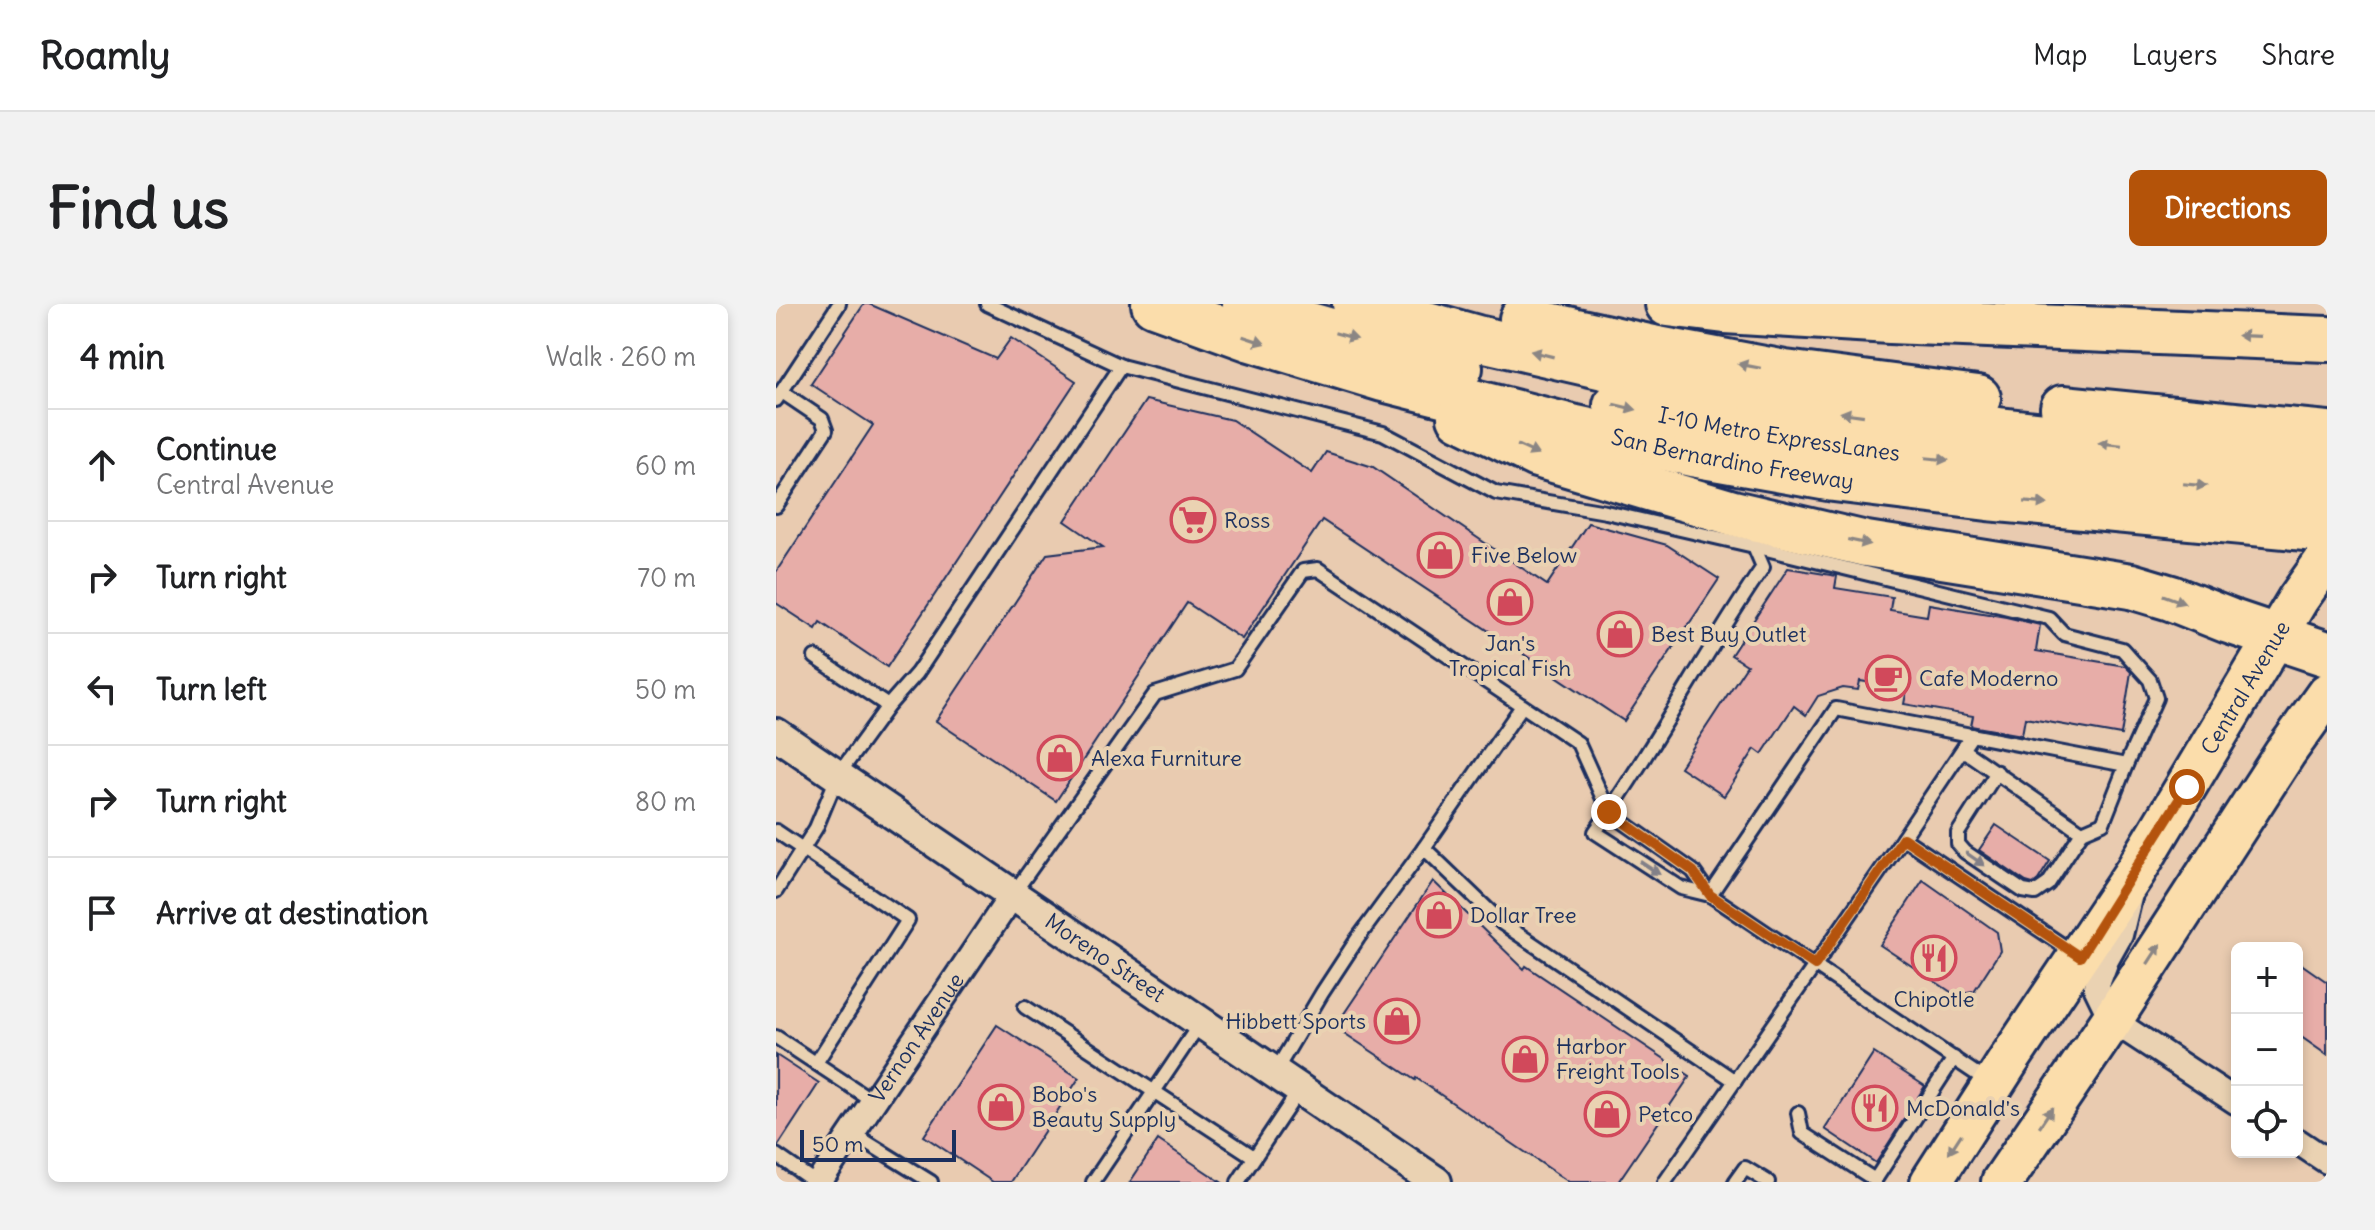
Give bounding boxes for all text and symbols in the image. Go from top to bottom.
text: Roamly [40,32,170,79]
text: Map [2033,37,2088,73]
text: Layers [2132,37,2218,73]
text: Share [2262,37,2335,73]
button: Directions [2129,170,2327,246]
text: Find us [48,173,229,243]
one-way arrow [2236,329,2261,342]
one-way arrow [1334,330,1358,343]
one-way arrow [1242,334,1266,347]
text: 4 min [80,335,165,378]
text: Walk · 260 m [546,340,696,373]
one-way arrow [1529,347,1554,360]
one-way arrow [1736,360,1761,372]
street label: I-10 Metro ExpressLanes [1656,400,1902,467]
one-way arrow [1613,401,1638,414]
one-way arrow [1839,407,1864,420]
street label: San Bernardino Freeway [1609,422,1855,495]
text: Continue [156,430,277,468]
one-way arrow [2097,437,2122,450]
icon: ahead [80,443,124,487]
one-way arrow [1516,443,1540,457]
text: 60 m [635,449,696,482]
one-way arrow [1924,452,1949,465]
text: Central Avenue [156,468,334,501]
one-way arrow [2183,478,2208,491]
supermarket icon: Ross [1169,496,1217,544]
one-way arrow [2024,496,2049,509]
place label: Ross [1224,506,1270,534]
shop icon: Five Below [1416,531,1464,579]
one-way arrow [1847,536,1872,549]
place label: Five Below [1471,541,1577,569]
icon: right [80,555,124,599]
text: Turn right [156,558,287,596]
text: 70 m [637,561,696,594]
shop icon: Jan's Tropical Fish [1486,578,1534,626]
one-way arrow [2162,594,2186,606]
shop icon: Best Buy Outlet [1596,610,1644,658]
street label: Central Avenue [2194,616,2296,760]
place label: Best Buy Outlet [1651,620,1806,648]
place label: Jan's Tropical Fish [1449,629,1571,682]
cafe icon: Cafe Moderno [1864,654,1912,702]
place label: Cafe Moderno [1919,664,2058,692]
icon: left [80,667,124,711]
text: Turn left [156,670,267,708]
text: 50 m [635,673,696,706]
shop icon: Alexa Furniture [1036,734,1084,782]
place label: Alexa Furniture [1091,744,1242,772]
route start [2169,769,2205,805]
icon: right [80,779,124,823]
text: Turn right [156,782,287,820]
text: 80 m [635,785,696,818]
route end [1591,794,1627,830]
one-way arrow [1964,851,1985,866]
one-way arrow [1640,860,1661,875]
icon: arrive [80,891,124,935]
shop icon: Dollar Tree [1415,891,1463,939]
text: Arrive at destination [156,894,428,932]
place label: Dollar Tree [1470,901,1577,929]
street label: Moreno Street [1040,907,1171,1008]
restaurant icon: Chipotle [1910,934,1958,982]
map controls [2231,942,2303,1158]
button: + [2231,942,2303,1014]
one-way arrow [2147,944,2162,965]
street label: Vernon Avenue [863,967,970,1108]
place label: Chipotle [1893,985,1975,1013]
shop icon: Hibbett Sports [1373,997,1421,1045]
place label: Hibbett Sports [1226,1007,1366,1035]
button: − [2231,1014,2303,1086]
place label: Harbor Freight Tools [1556,1032,1680,1085]
shop icon: Harbor Freight Tools [1501,1035,1549,1083]
place label: Bobo's Beauty Supply [1032,1080,1176,1133]
shop icon: Bobo's Beauty Supply [977,1083,1025,1131]
restaurant icon: McDonald's [1851,1084,1899,1132]
button: locate [2231,1086,2303,1158]
shop icon: Petco [1583,1090,1631,1138]
place label: McDonald's [1906,1094,2020,1122]
place label: Petco [1638,1100,1693,1128]
one-way arrow [2038,1107,2053,1128]
scale bar [800,1126,956,1162]
text: 50 m [812,1130,864,1158]
one-way arrow [1947,1134,1962,1155]

